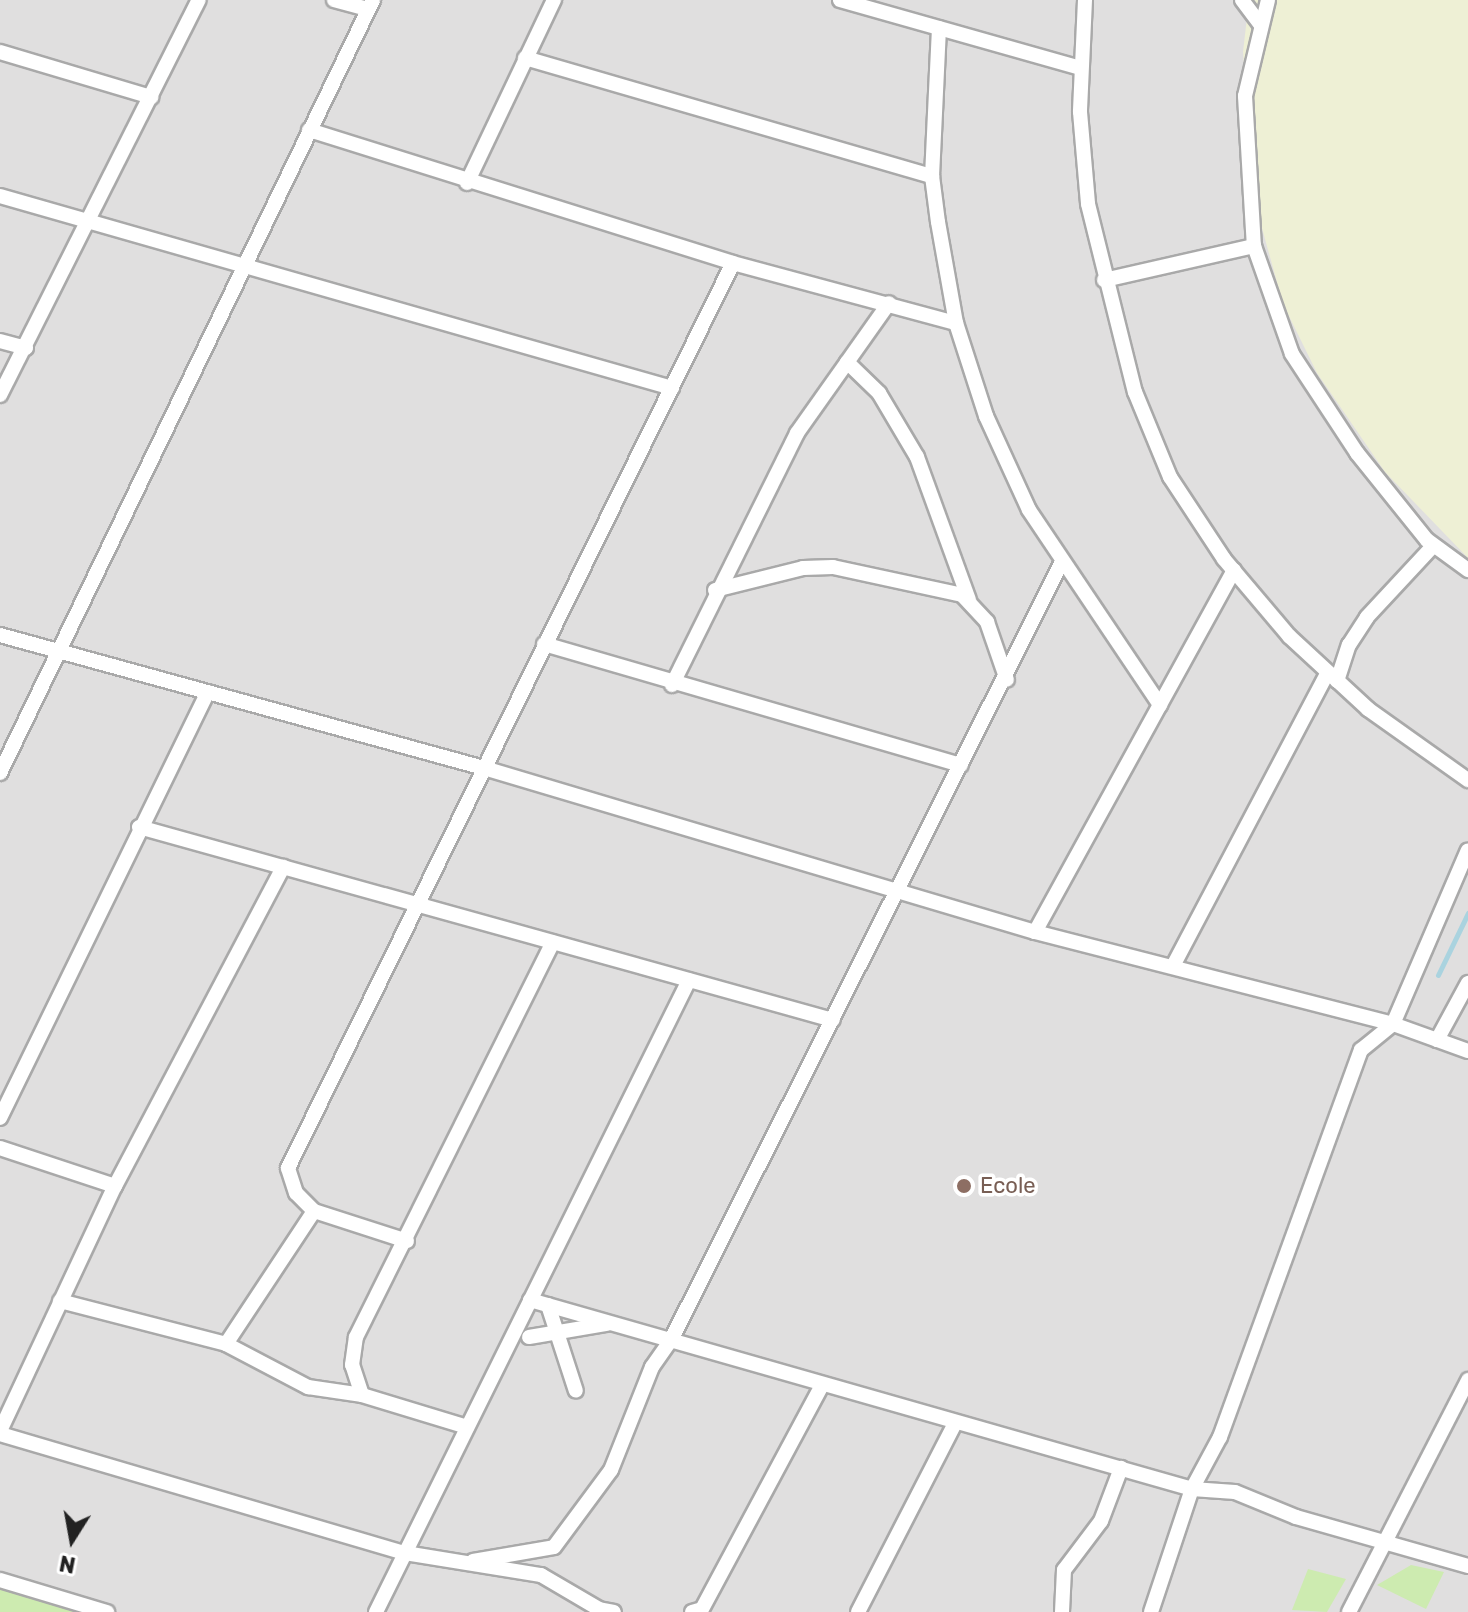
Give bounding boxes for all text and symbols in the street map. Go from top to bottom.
place label: Ecole [980,1173,1036,1199]
marker: Ecole [955,1177,973,1195]
north arrow [32,1500,112,1580]
text: N [57,1549,78,1579]

